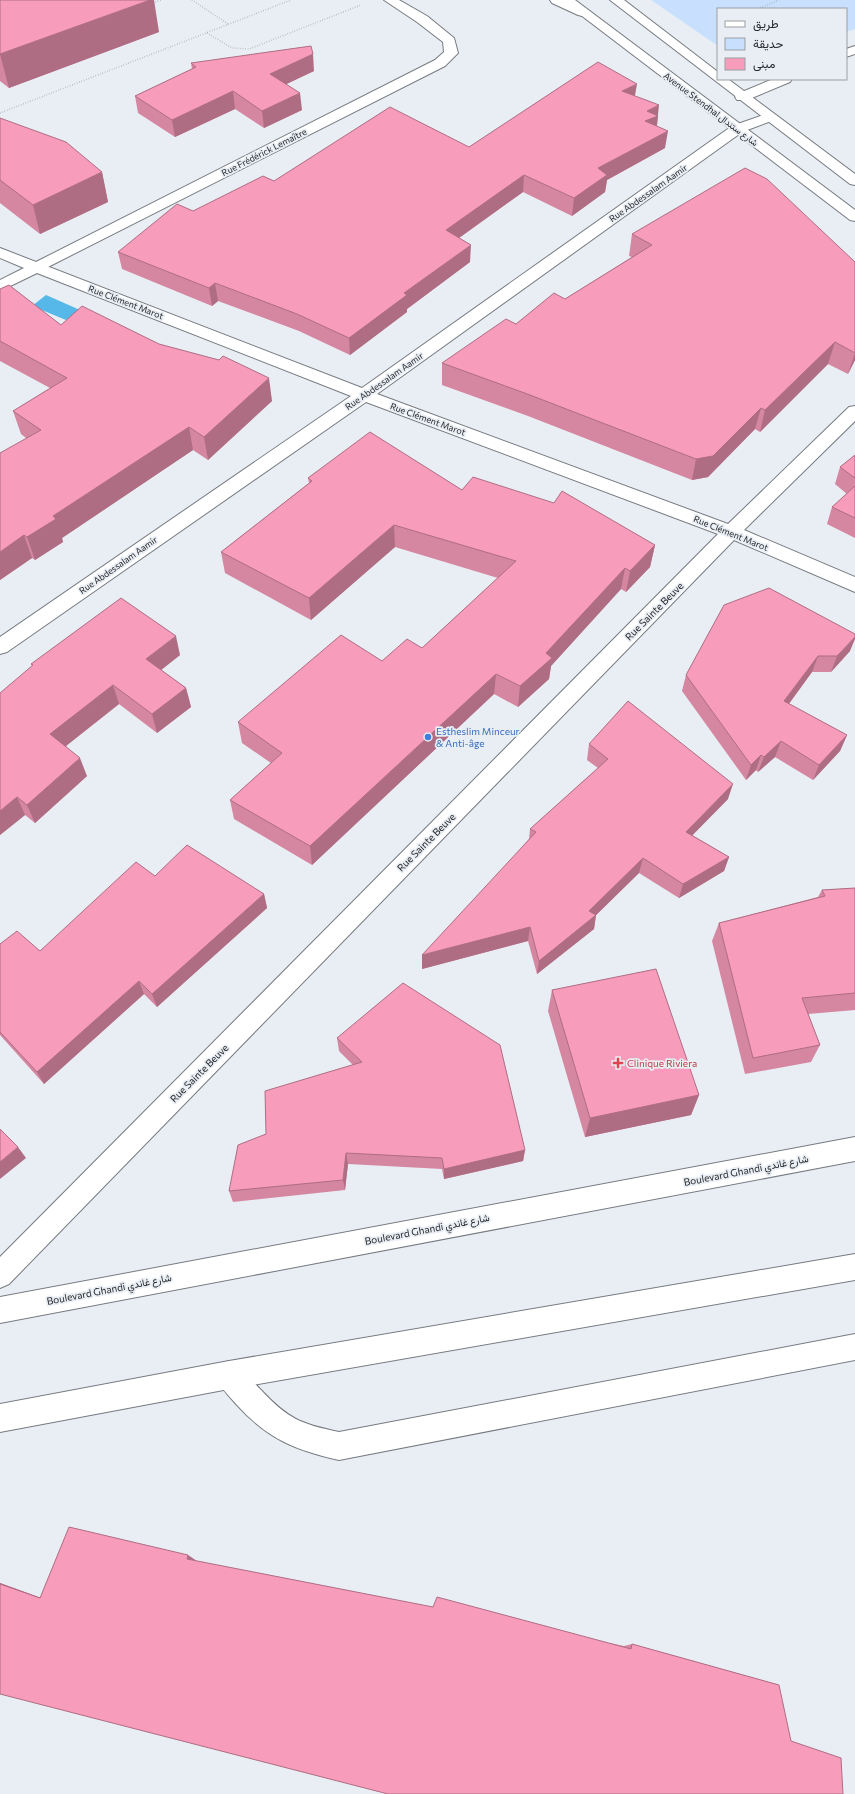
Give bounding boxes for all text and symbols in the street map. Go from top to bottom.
legend [717,8,847,80]
text: طريق [753,16,779,32]
text: حديقة [753,36,783,51]
text: مبنى [753,56,775,72]
street label: Avenue Stendhal شارع ستندال [661,70,760,149]
street label: Rue Frédérick Lemaître [220,126,309,178]
street label: Rue Abdessalam Aamir [607,162,690,224]
street label: Rue Clément Marot [87,283,165,321]
street label: Rue Abdessalam Aamir [343,350,426,412]
street label: Rue Clément Marot [389,400,468,438]
street label: Rue Clément Marot [692,513,770,553]
street label: Rue Abdessalam Aamir [77,534,160,596]
street label: Rue Sainte Beuve [622,579,686,643]
place label: Estheslim Minceur & Anti-âge [436,725,520,749]
marker: Estheslim Minceur & Anti-âge [423,732,433,742]
street label: Rue Sainte Beuve [394,810,458,874]
street label: Rue Sainte Beuve [167,1041,231,1105]
marker: Clinique Riviera [612,1057,624,1069]
place label: Clinique Riviera [627,1057,697,1069]
street label: Boulevard Ghandi شارع غاندي [683,1152,810,1191]
street label: Boulevard Ghandi شارع غاندي [364,1211,491,1250]
street label: Boulevard Ghandi شارع غاندي [46,1271,173,1310]

